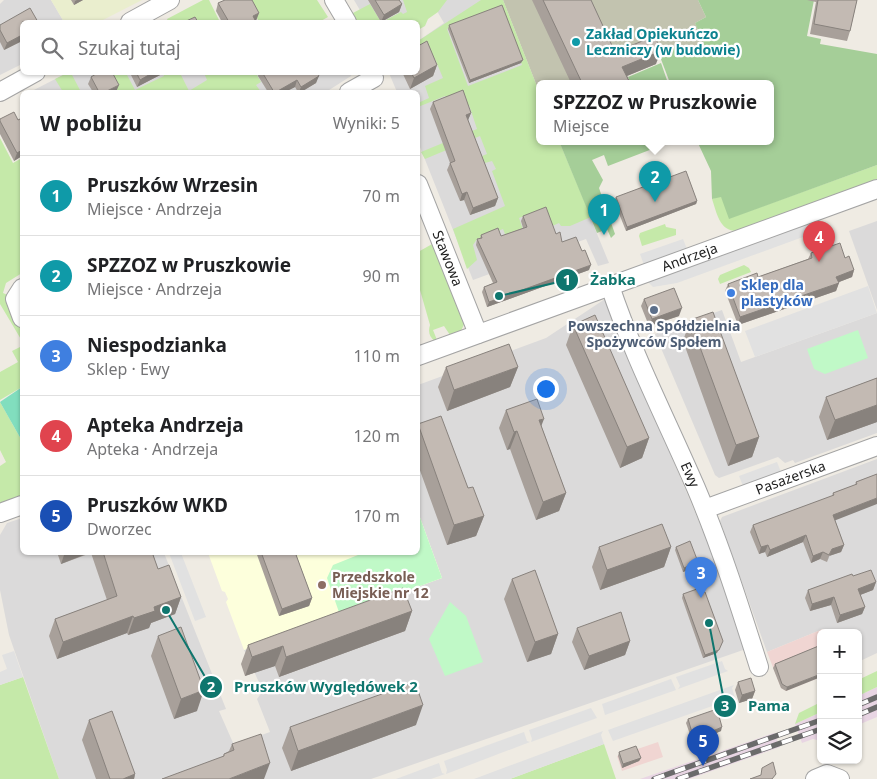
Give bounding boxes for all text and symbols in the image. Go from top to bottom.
search box [20,20,420,75]
place label: Zakład Opiekuńczo Leczniczy (w budowie) [586,24,741,59]
icon: search [38,34,66,62]
text: Szukaj tutaj [78,35,181,61]
marker: Zakład Opiekuńczo Leczniczy (w budowie) [570,36,582,48]
popup [536,80,774,145]
text: SPZZOZ w Pruszkowie [553,89,757,115]
text: W pobliżu [40,109,142,137]
text: Wyniki: 5 [333,112,400,134]
text: Miejsce [553,115,609,137]
pin: 2 [639,161,671,202]
text: Pruszków Wrzesin [87,172,258,198]
text: 1 [51,185,61,207]
text: 70 m [363,185,400,207]
pin: 1 [588,194,620,235]
text: Miejsce · Andrzeja [87,198,222,220]
pin: 4 [803,221,835,262]
street label: Stawowa [428,227,468,289]
street label: Andrzeja [659,238,720,276]
text: SPZZOZ w Pruszkowie [87,252,291,278]
text: 2 [51,265,61,287]
text: 90 m [363,265,400,287]
callout: Żabka [555,265,645,295]
text: 1 [563,269,571,289]
text: Żabka [590,269,636,289]
place label: Sklep dla plastyków [741,275,813,310]
text: Miejsce · Andrzeja [87,278,222,300]
marker: Sklep dla plastyków [725,287,737,299]
marker: Powszechna Spółdzielnia Spożywców Społem [648,304,660,316]
place label: Powszechna Spółdzielnia Spożywców Społem [568,316,740,351]
text: Niespodzianka [87,332,227,358]
text: 3 [51,345,61,367]
text: 110 m [353,345,400,367]
text: Sklep · Ewy [87,358,170,380]
your location [533,376,559,402]
text: Apteka Andrzeja [87,412,244,438]
text: 4 [51,425,61,447]
text: 120 m [353,425,400,447]
text: Apteka · Andrzeja [87,438,218,460]
street label: Pasażerska [753,456,828,499]
street label: Ewy [677,459,705,491]
text: Pruszków WKD [87,492,228,518]
text: 5 [51,505,61,527]
text: 170 m [353,505,400,527]
text: Dworzec [87,518,152,540]
pin: 3 [685,557,717,598]
place label: Przedszkole Miejskie nr 12 [332,567,429,602]
marker: Przedszkole Miejskie nr 12 [316,579,328,591]
map controls [817,629,862,764]
button: + [817,629,862,674]
callout: Pruszków Wyględówek 2 [199,672,427,702]
button: − [817,674,862,719]
text: 2 [207,676,216,696]
text: Pruszków Wyględówek 2 [234,676,418,696]
callout: Pama [713,691,800,721]
text: 3 [721,695,729,715]
text: Pama [748,695,790,715]
button: layers [817,719,862,764]
pin: 5 [687,725,719,766]

